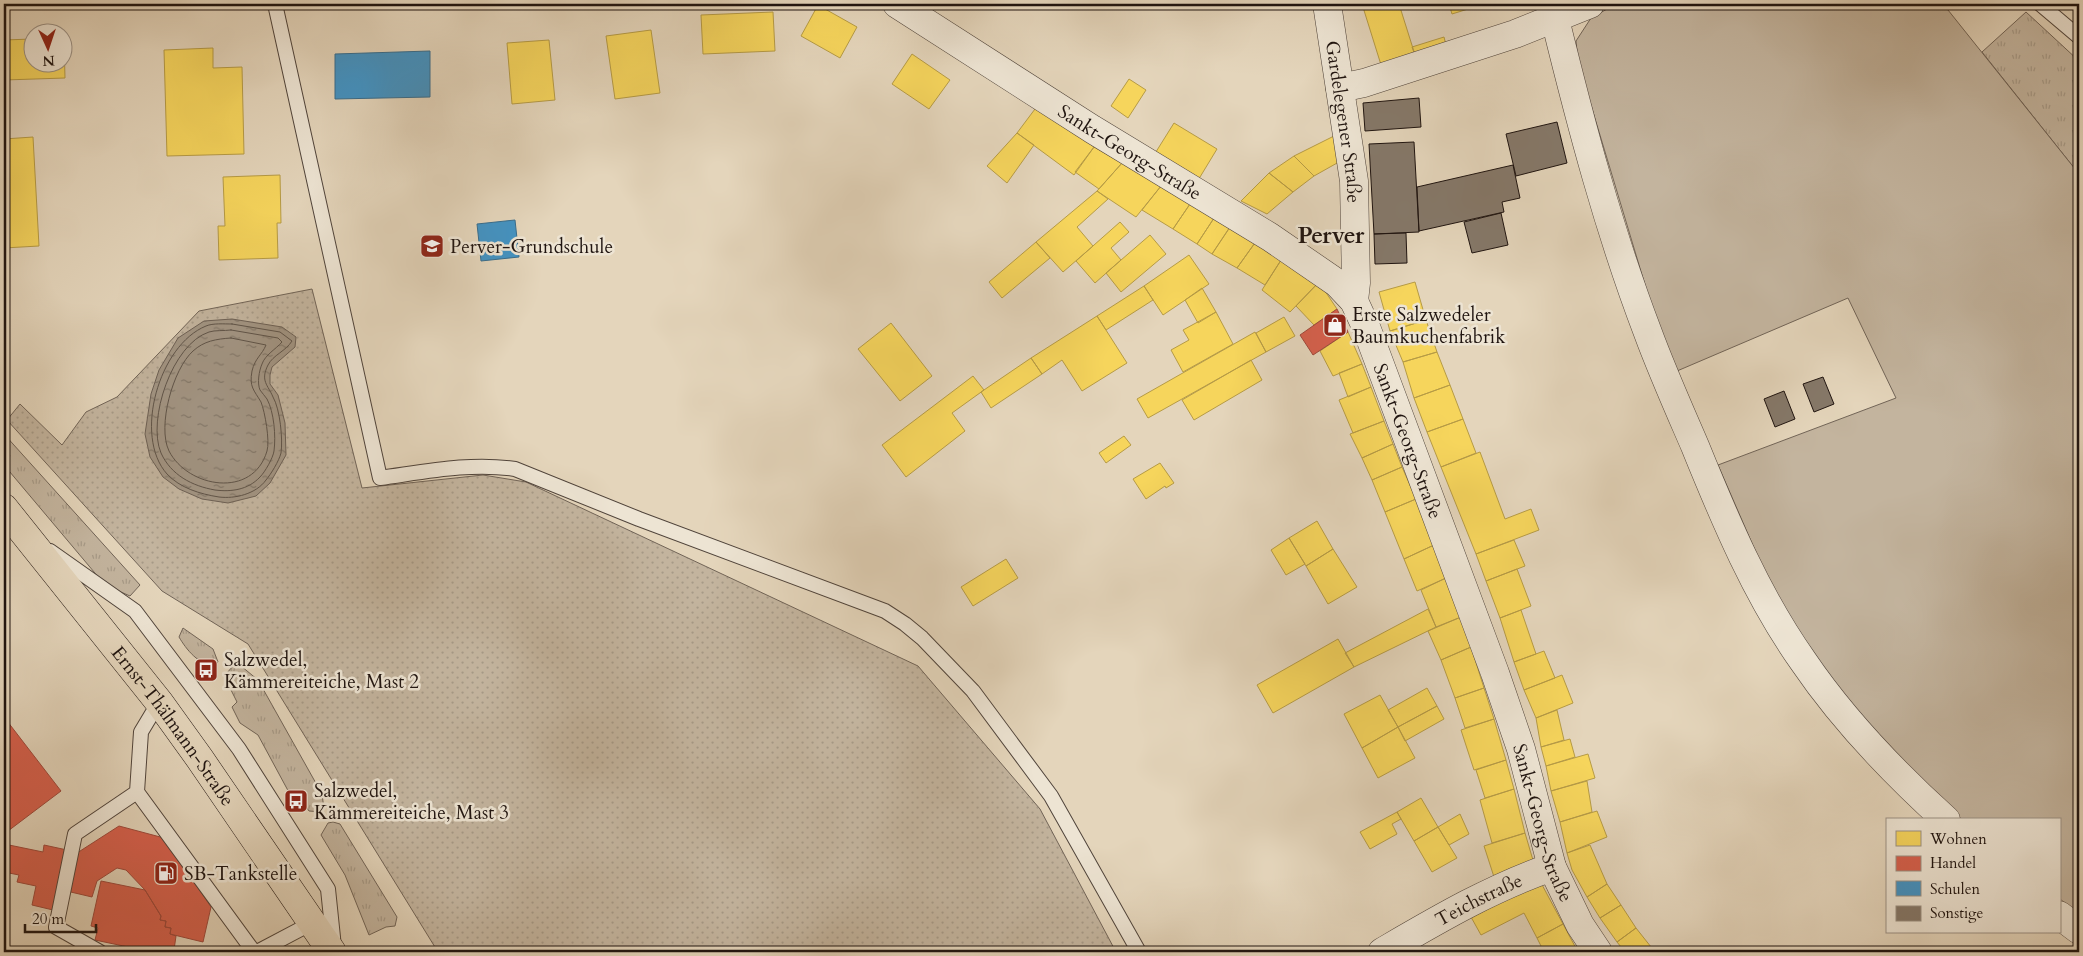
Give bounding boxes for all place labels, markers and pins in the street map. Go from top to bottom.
school or university icon: Perver-Grundschule [419,233,445,259]
place label: Perver-Grundschule [450,234,613,260]
place label: Erste Salzwedeler Baumkuchenfabrik [1352,302,1506,350]
shop icon: Erste Salzwedeler Baumkuchenfabrik [1322,312,1348,338]
place label: Salzwedel, Kämmereiteiche, Mast 2 [224,647,419,695]
bus stop icon: Salzwedel, Kämmereiteiche, Mast 2 [193,657,219,683]
place label: Salzwedel, Kämmereiteiche, Mast 3 [314,778,509,826]
bus stop icon: Salzwedel, Kämmereiteiche, Mast 3 [283,788,309,814]
fuel station icon: SB-Tankstelle [153,860,179,886]
place label: SB-Tankstelle [184,861,297,887]

